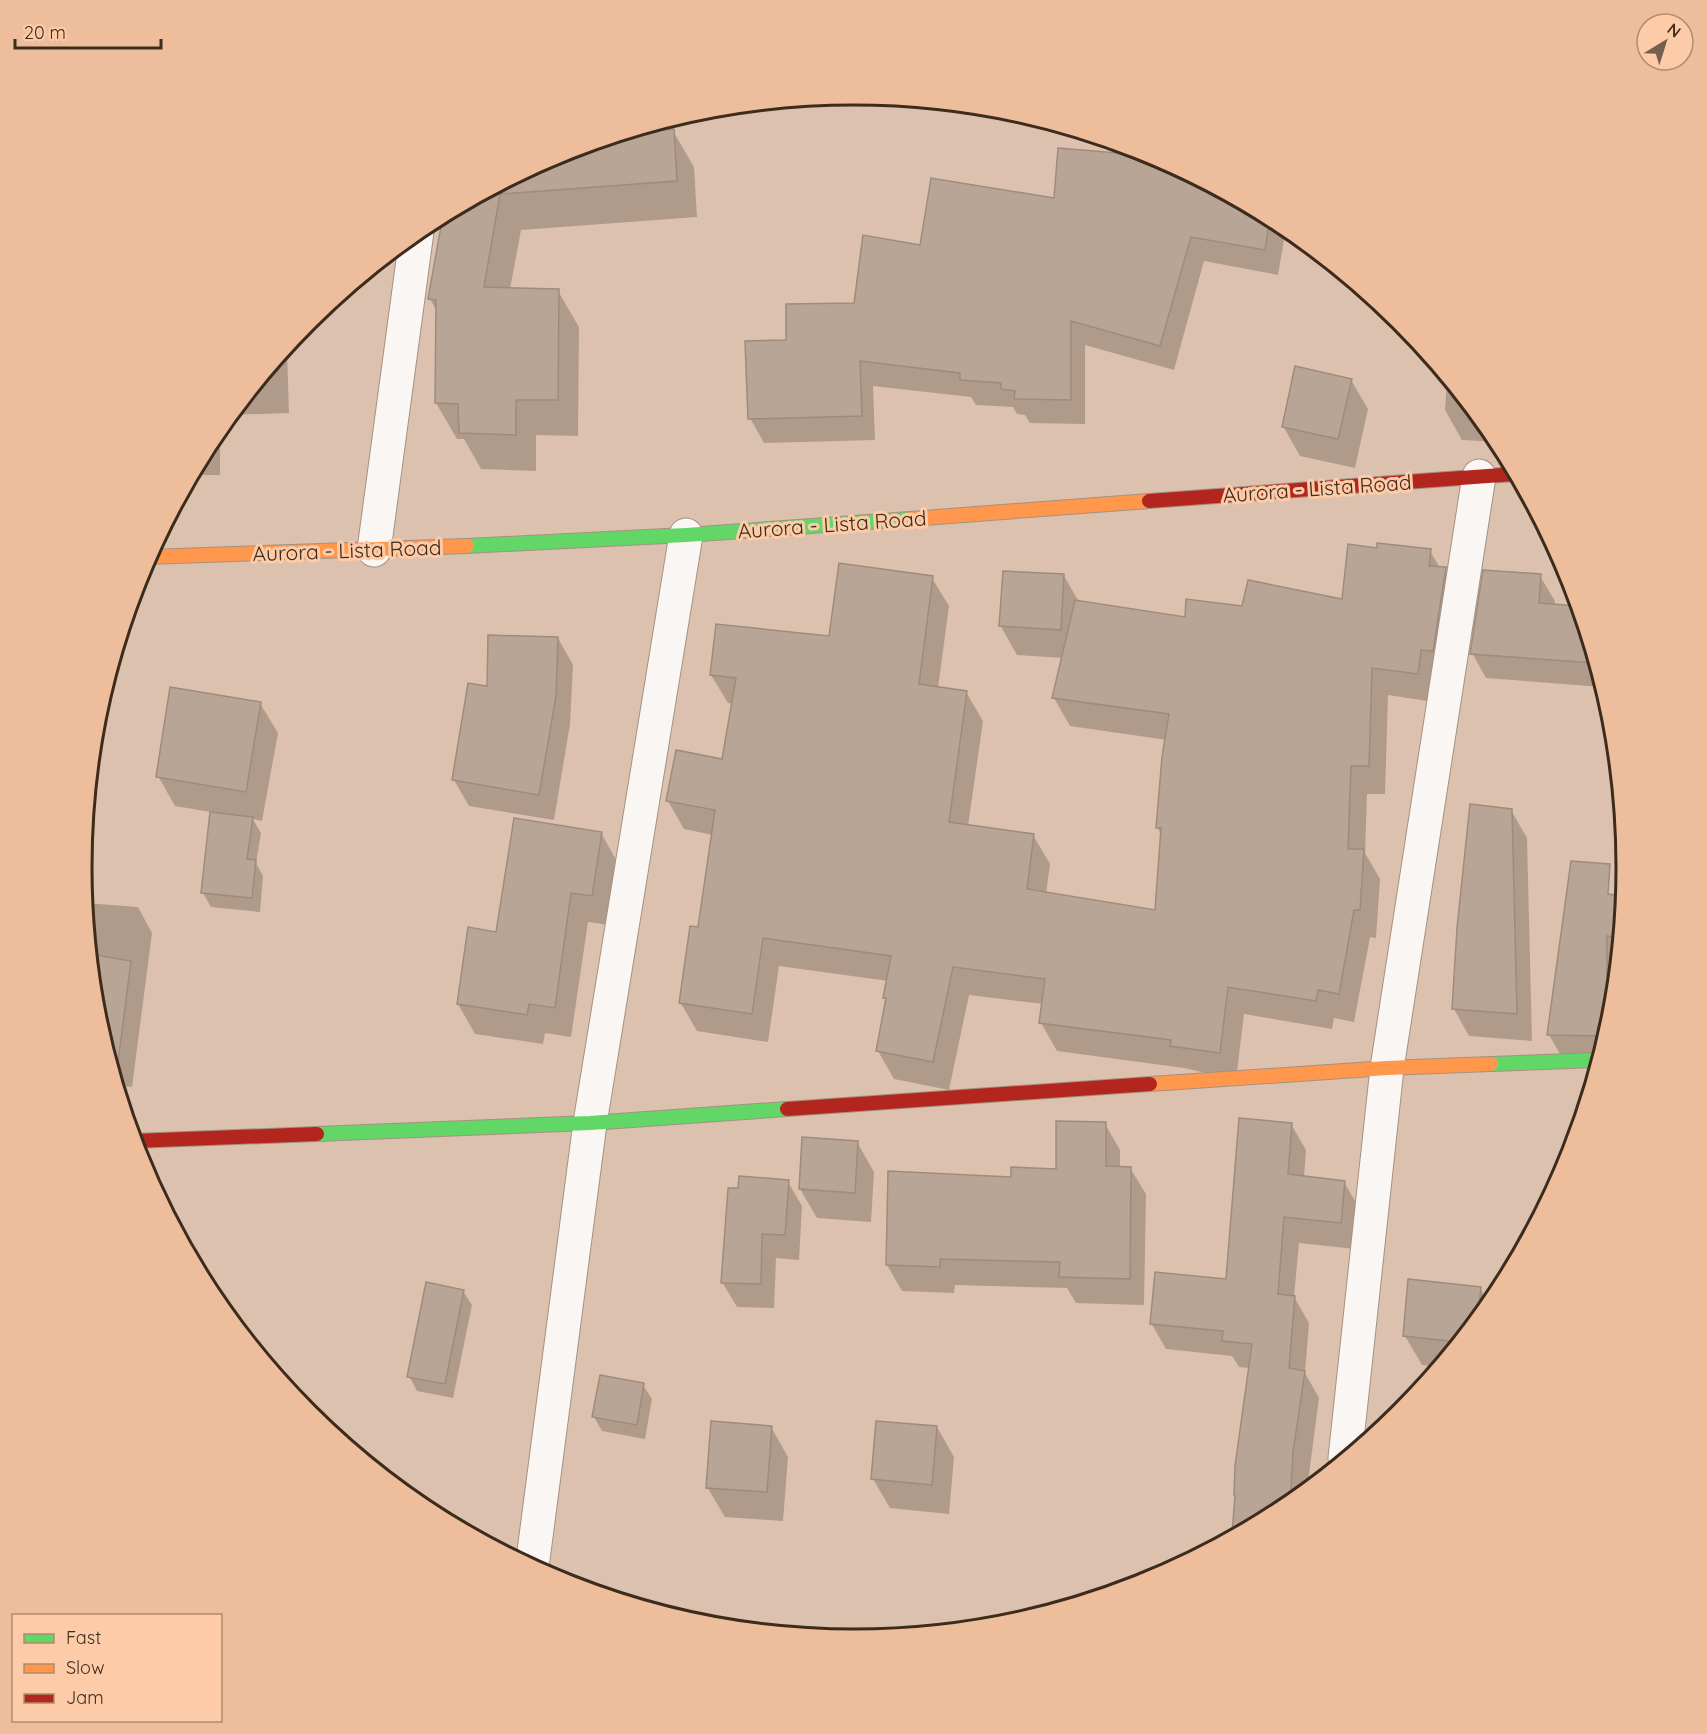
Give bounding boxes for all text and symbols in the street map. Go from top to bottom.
scale bar [15,12,160,50]
north arrow [1635,12,1695,72]
text: N [1663,19,1685,42]
text: 20 m [24,21,66,44]
street label: Aurora - Lista Road [1222,468,1412,508]
street label: Aurora - Lista Road [737,504,927,544]
street label: Aurora - Lista Road [252,534,442,566]
legend [12,1614,222,1722]
text: Fast [66,1626,101,1649]
text: Slow [66,1656,104,1679]
text: Jam [66,1686,104,1709]

